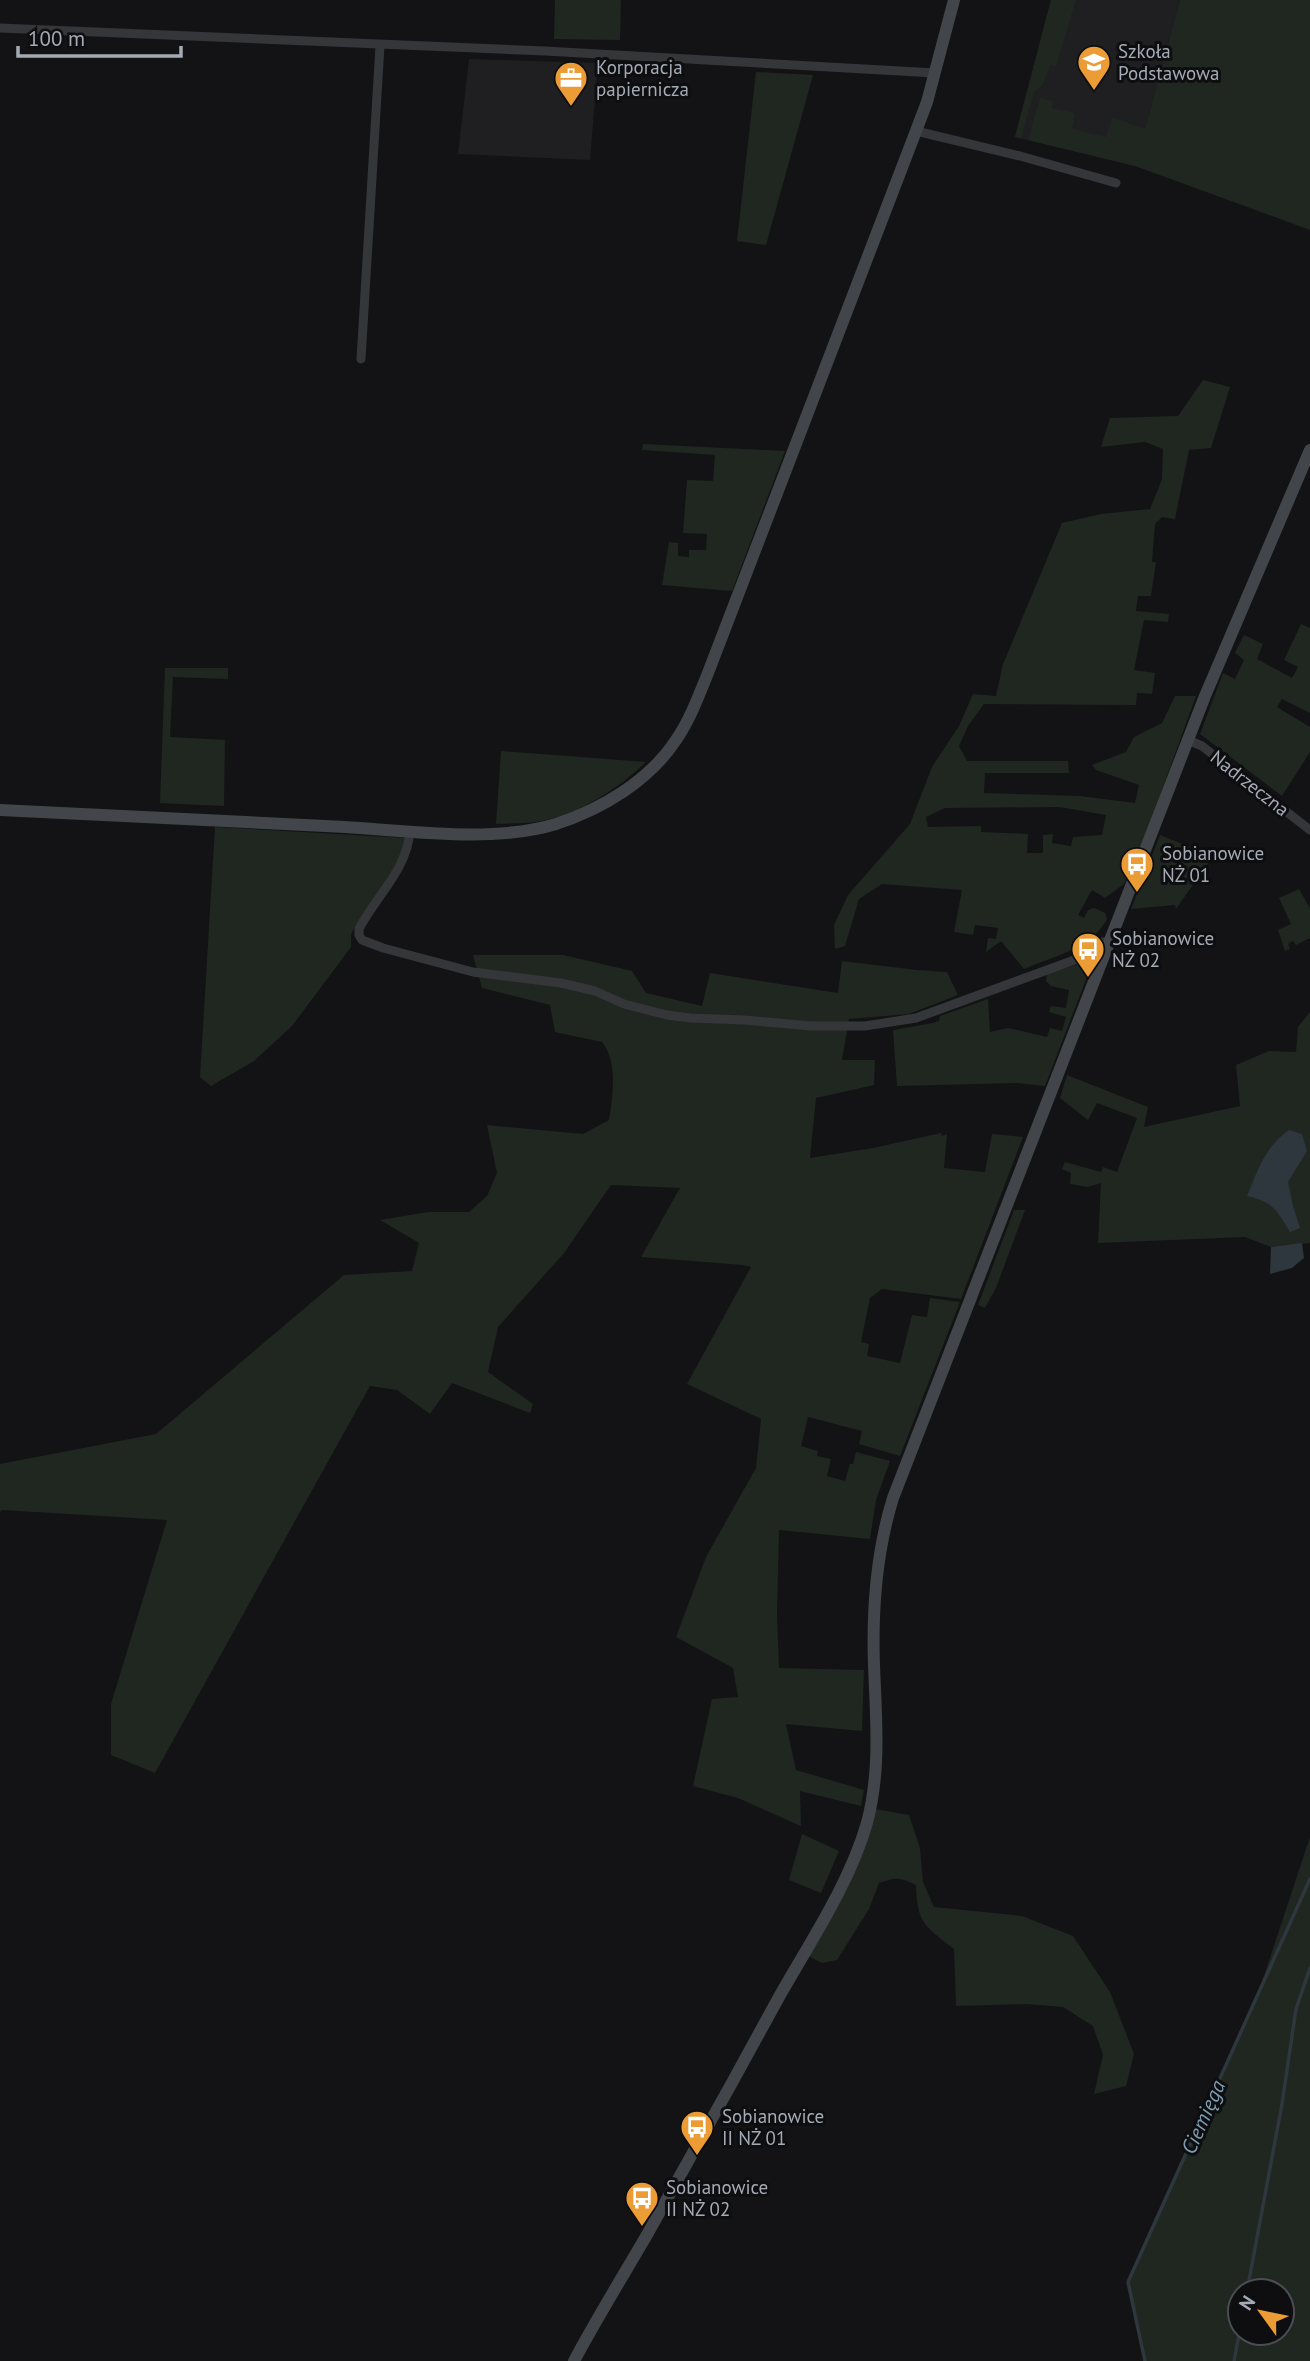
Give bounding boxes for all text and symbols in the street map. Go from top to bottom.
scale bar [18,14,180,58]
text: 100 m [28,25,85,52]
place label: Szkoła Podstawowa [1118,39,1219,85]
school or university icon: Szkoła Podstawowa [1075,43,1113,92]
place label: Korporacja papiernicza [596,55,689,101]
office icon: Korporacja papiernicza [552,59,590,108]
street label: Nadrzeczna [1206,745,1294,821]
place label: Sobianowice NŻ 01 [1162,841,1264,887]
bus stop icon: Sobianowice NŻ 01 [1118,845,1156,894]
place label: Sobianowice NŻ 02 [1112,926,1214,972]
bus stop icon: Sobianowice NŻ 02 [1069,930,1107,979]
water label: Ciemięga [1175,2075,1232,2158]
place label: Sobianowice II NŻ 01 [722,2104,824,2150]
bus stop icon: Sobianowice II NŻ 01 [678,2108,716,2157]
place label: Sobianowice II NŻ 02 [666,2175,768,2221]
bus stop icon: Sobianowice II NŻ 02 [623,2179,661,2228]
north arrow [1226,2277,1296,2347]
text: N [1233,2291,1260,2315]

